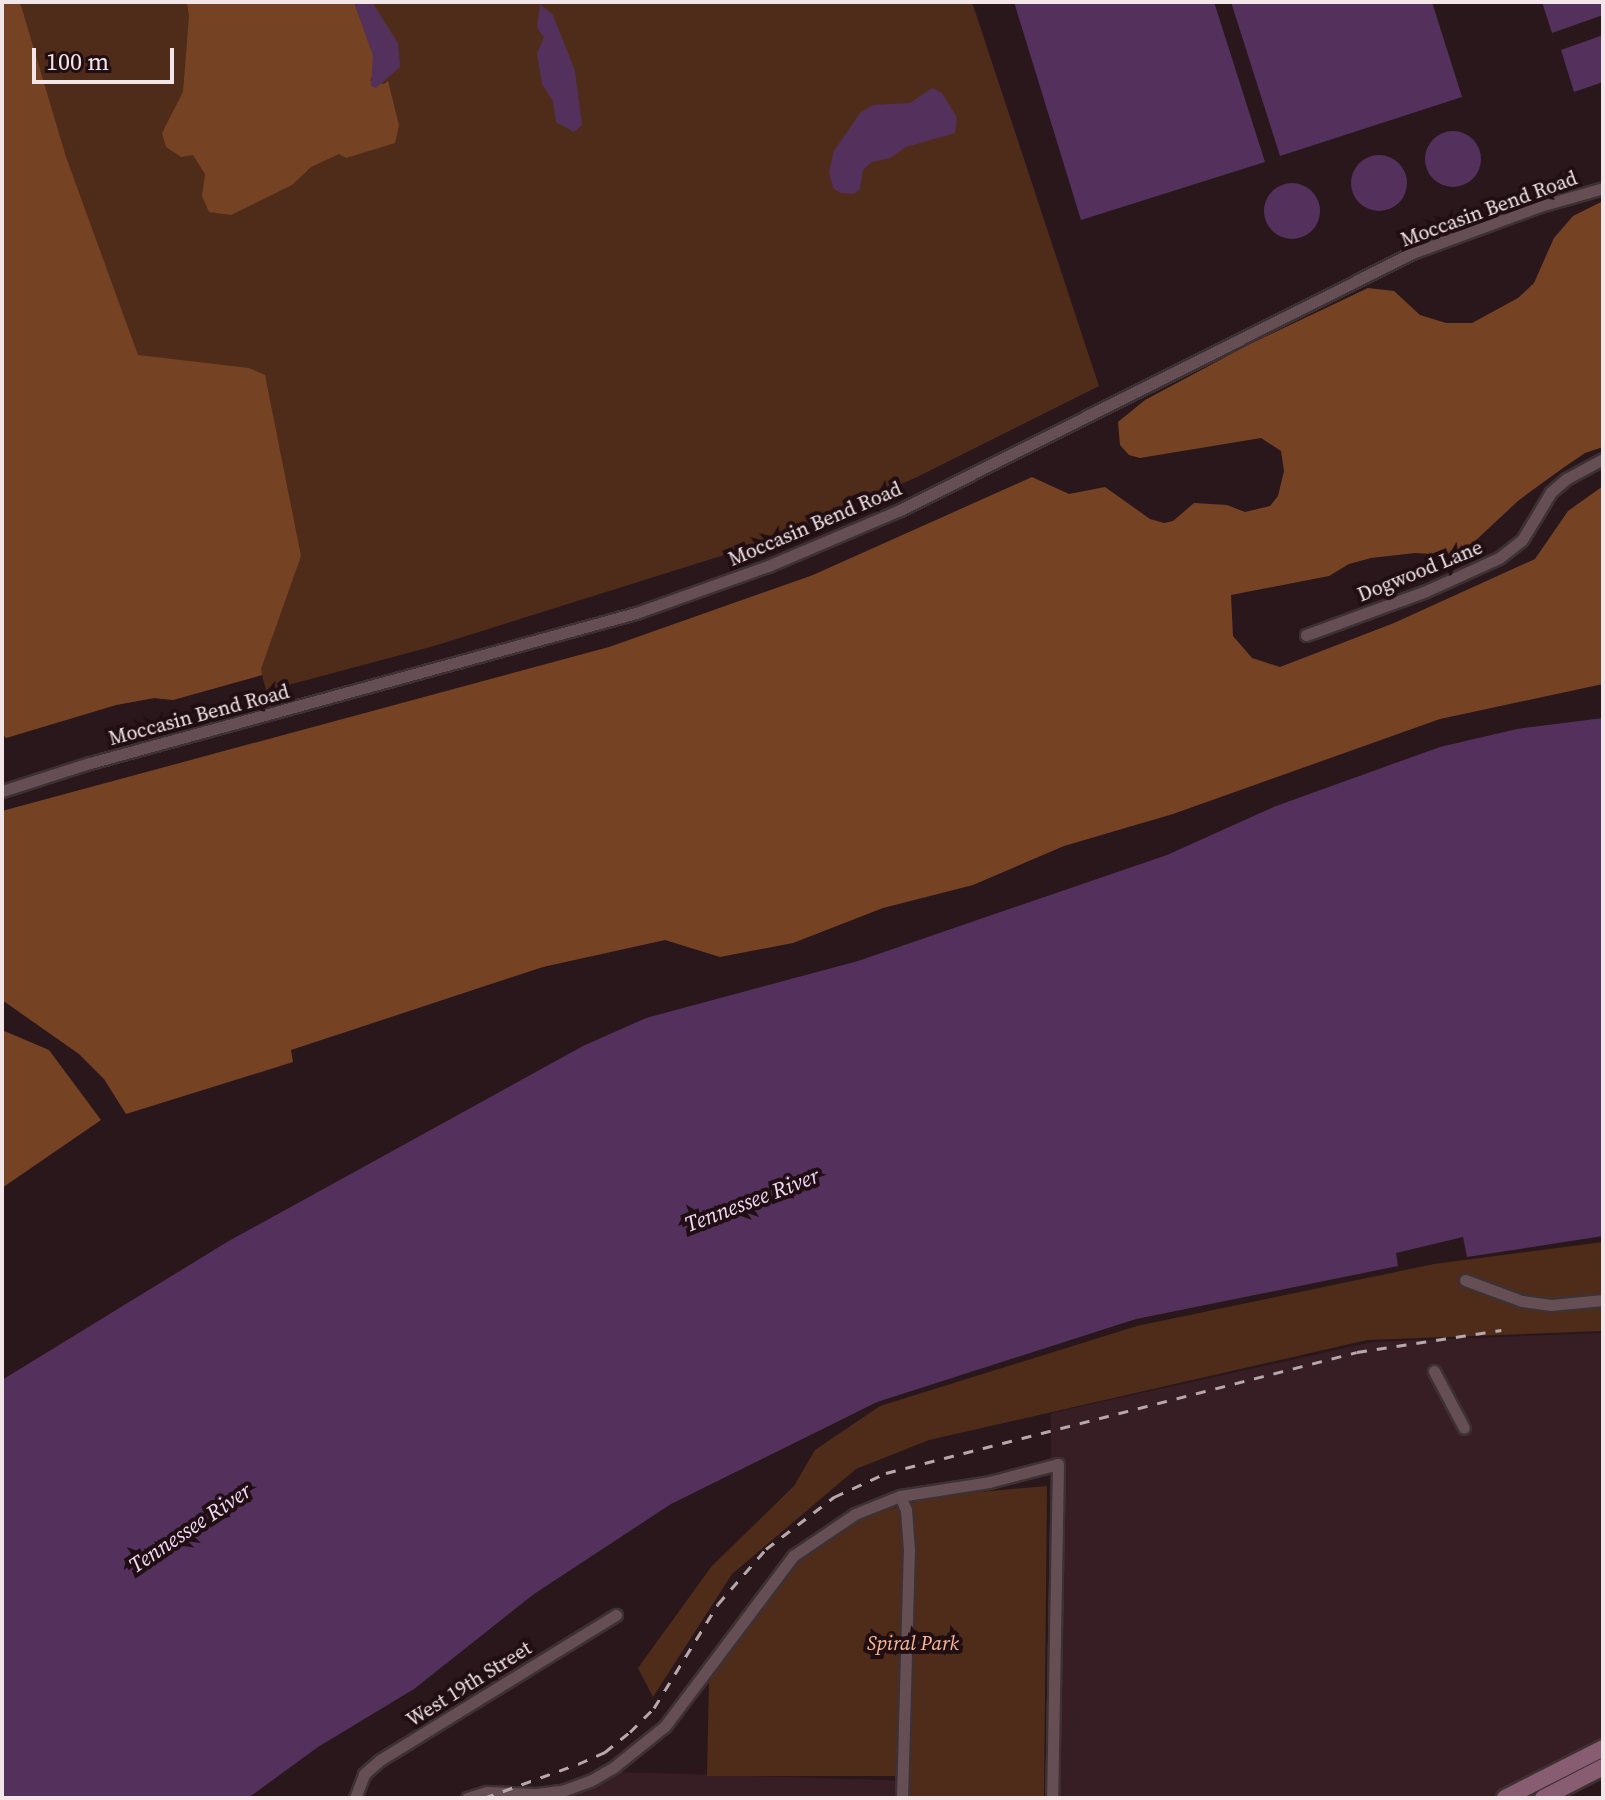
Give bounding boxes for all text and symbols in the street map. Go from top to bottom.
scale bar [36,32,178,82]
text: 100 m [46,45,109,78]
street label: Moccasin Bend Road [1398,166,1580,252]
street label: Moccasin Bend Road [725,477,905,571]
street label: Dogwood Lane [1354,535,1486,607]
street label: Moccasin Bend Road [106,679,292,751]
water label: Tennessee River [681,1162,823,1238]
water label: Tennessee River [124,1477,256,1579]
park label: Spiral Park [867,1631,959,1655]
street label: West 19th Street [402,1636,536,1732]

